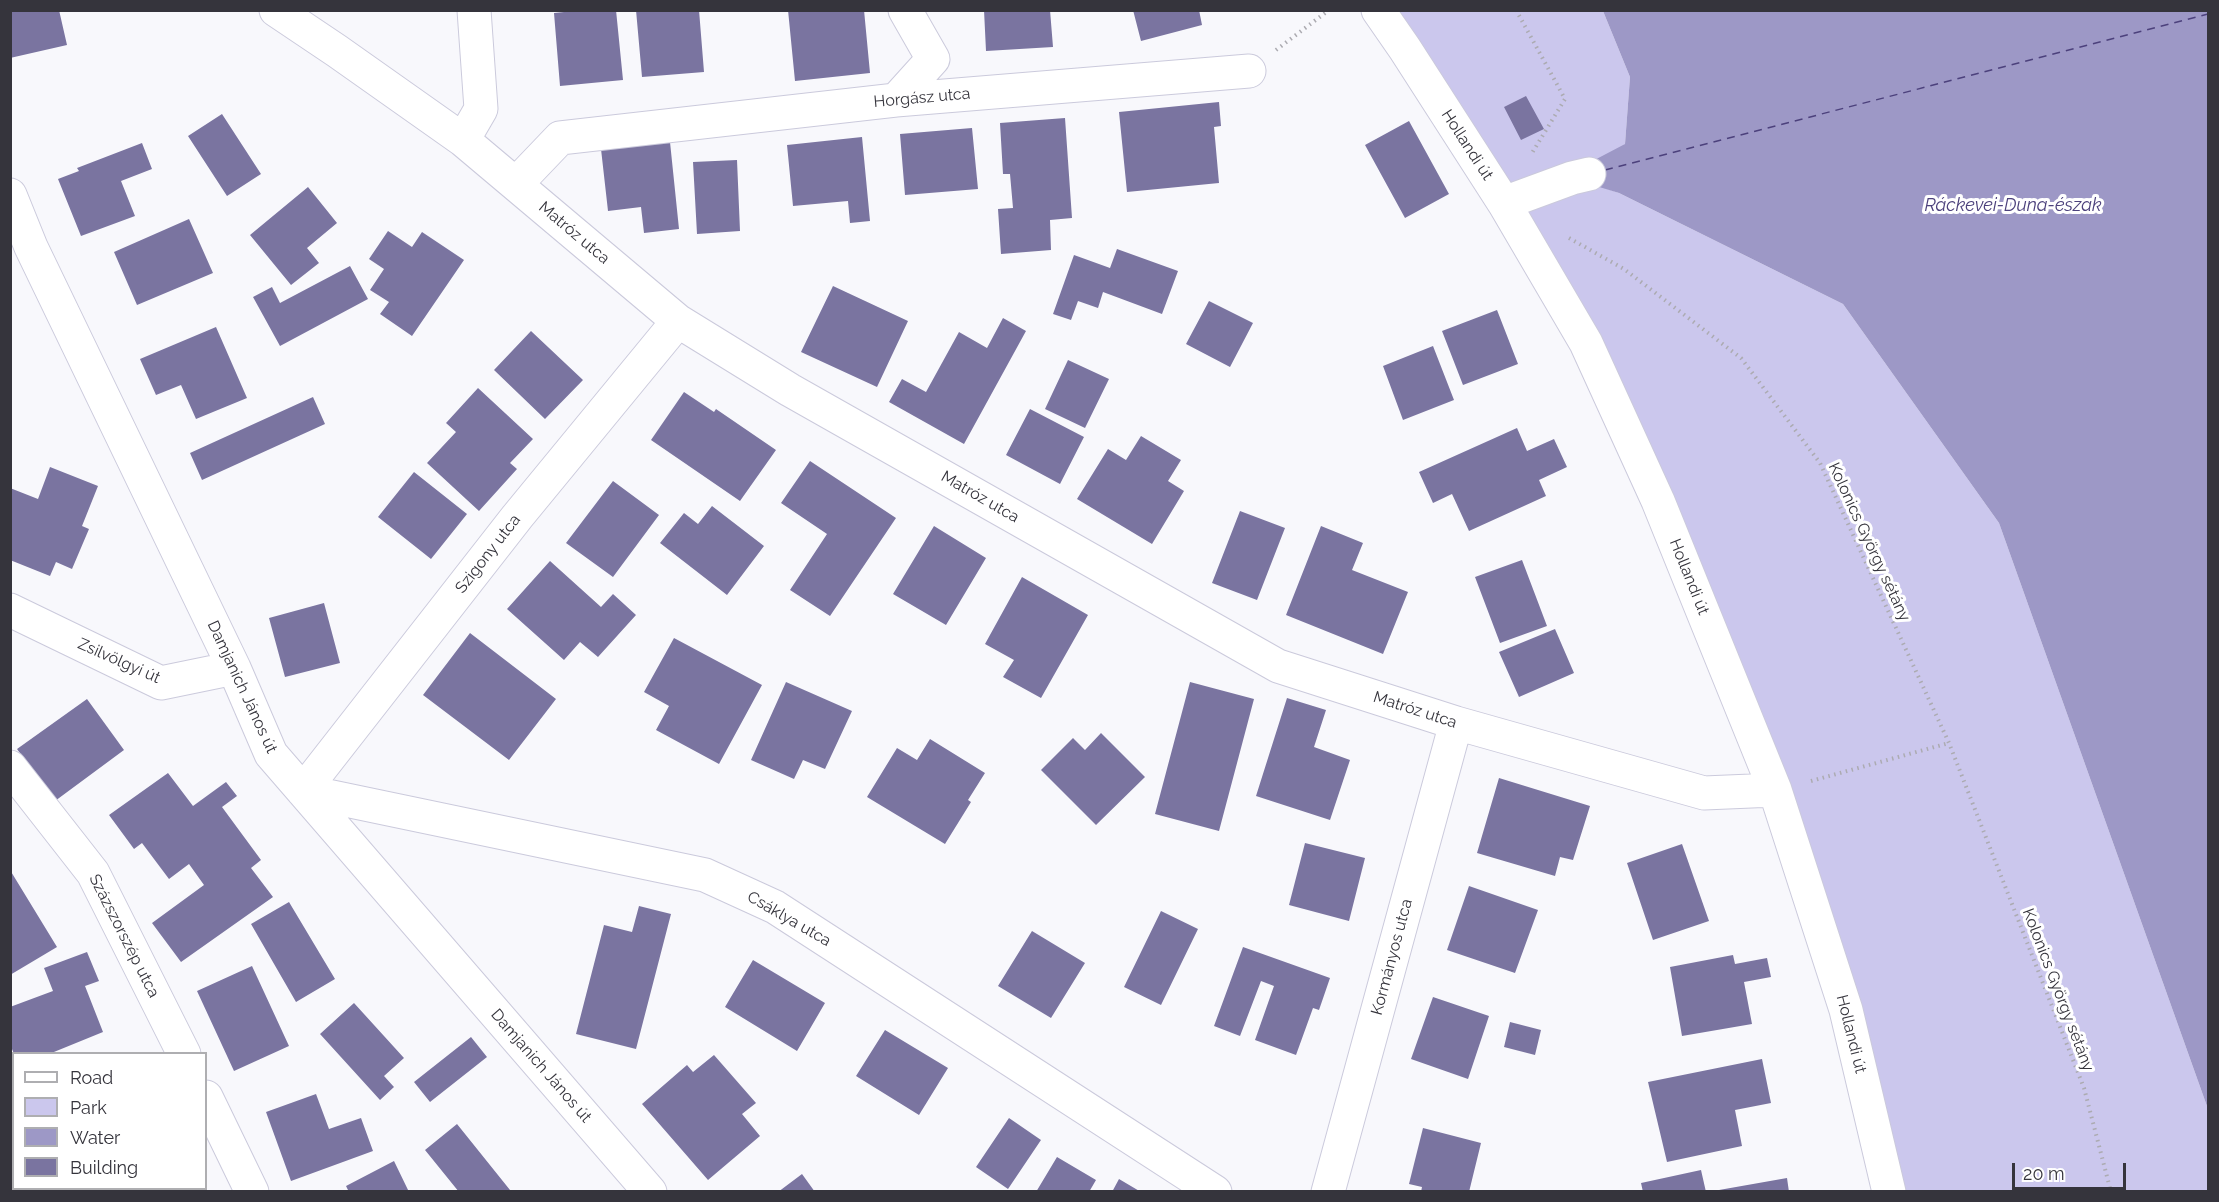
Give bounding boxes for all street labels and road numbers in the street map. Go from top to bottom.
street label: Horgász utca [873,84,971,112]
street label: Hollandi út [1437,106,1497,184]
street label: Matróz utca [535,198,613,268]
street label: Kolonics György sétány [1824,460,1914,624]
street label: Matróz utca [938,467,1022,527]
street label: Szigony utca [451,511,525,597]
street label: Hollandi út [1665,536,1713,618]
street label: Damjanich János út [203,618,281,756]
street label: Zsilvölgyi út [75,634,163,688]
street label: Matróz utca [1371,687,1459,733]
street label: Százszorszép utca [85,871,163,1001]
street label: Csáklya utca [744,887,834,951]
street label: Kormányos utca [1367,897,1417,1017]
street label: Kolonics György sétány [2018,906,2098,1074]
street label: Hollandi út [1832,993,1870,1075]
street label: Damjanich János út [487,1005,595,1127]

